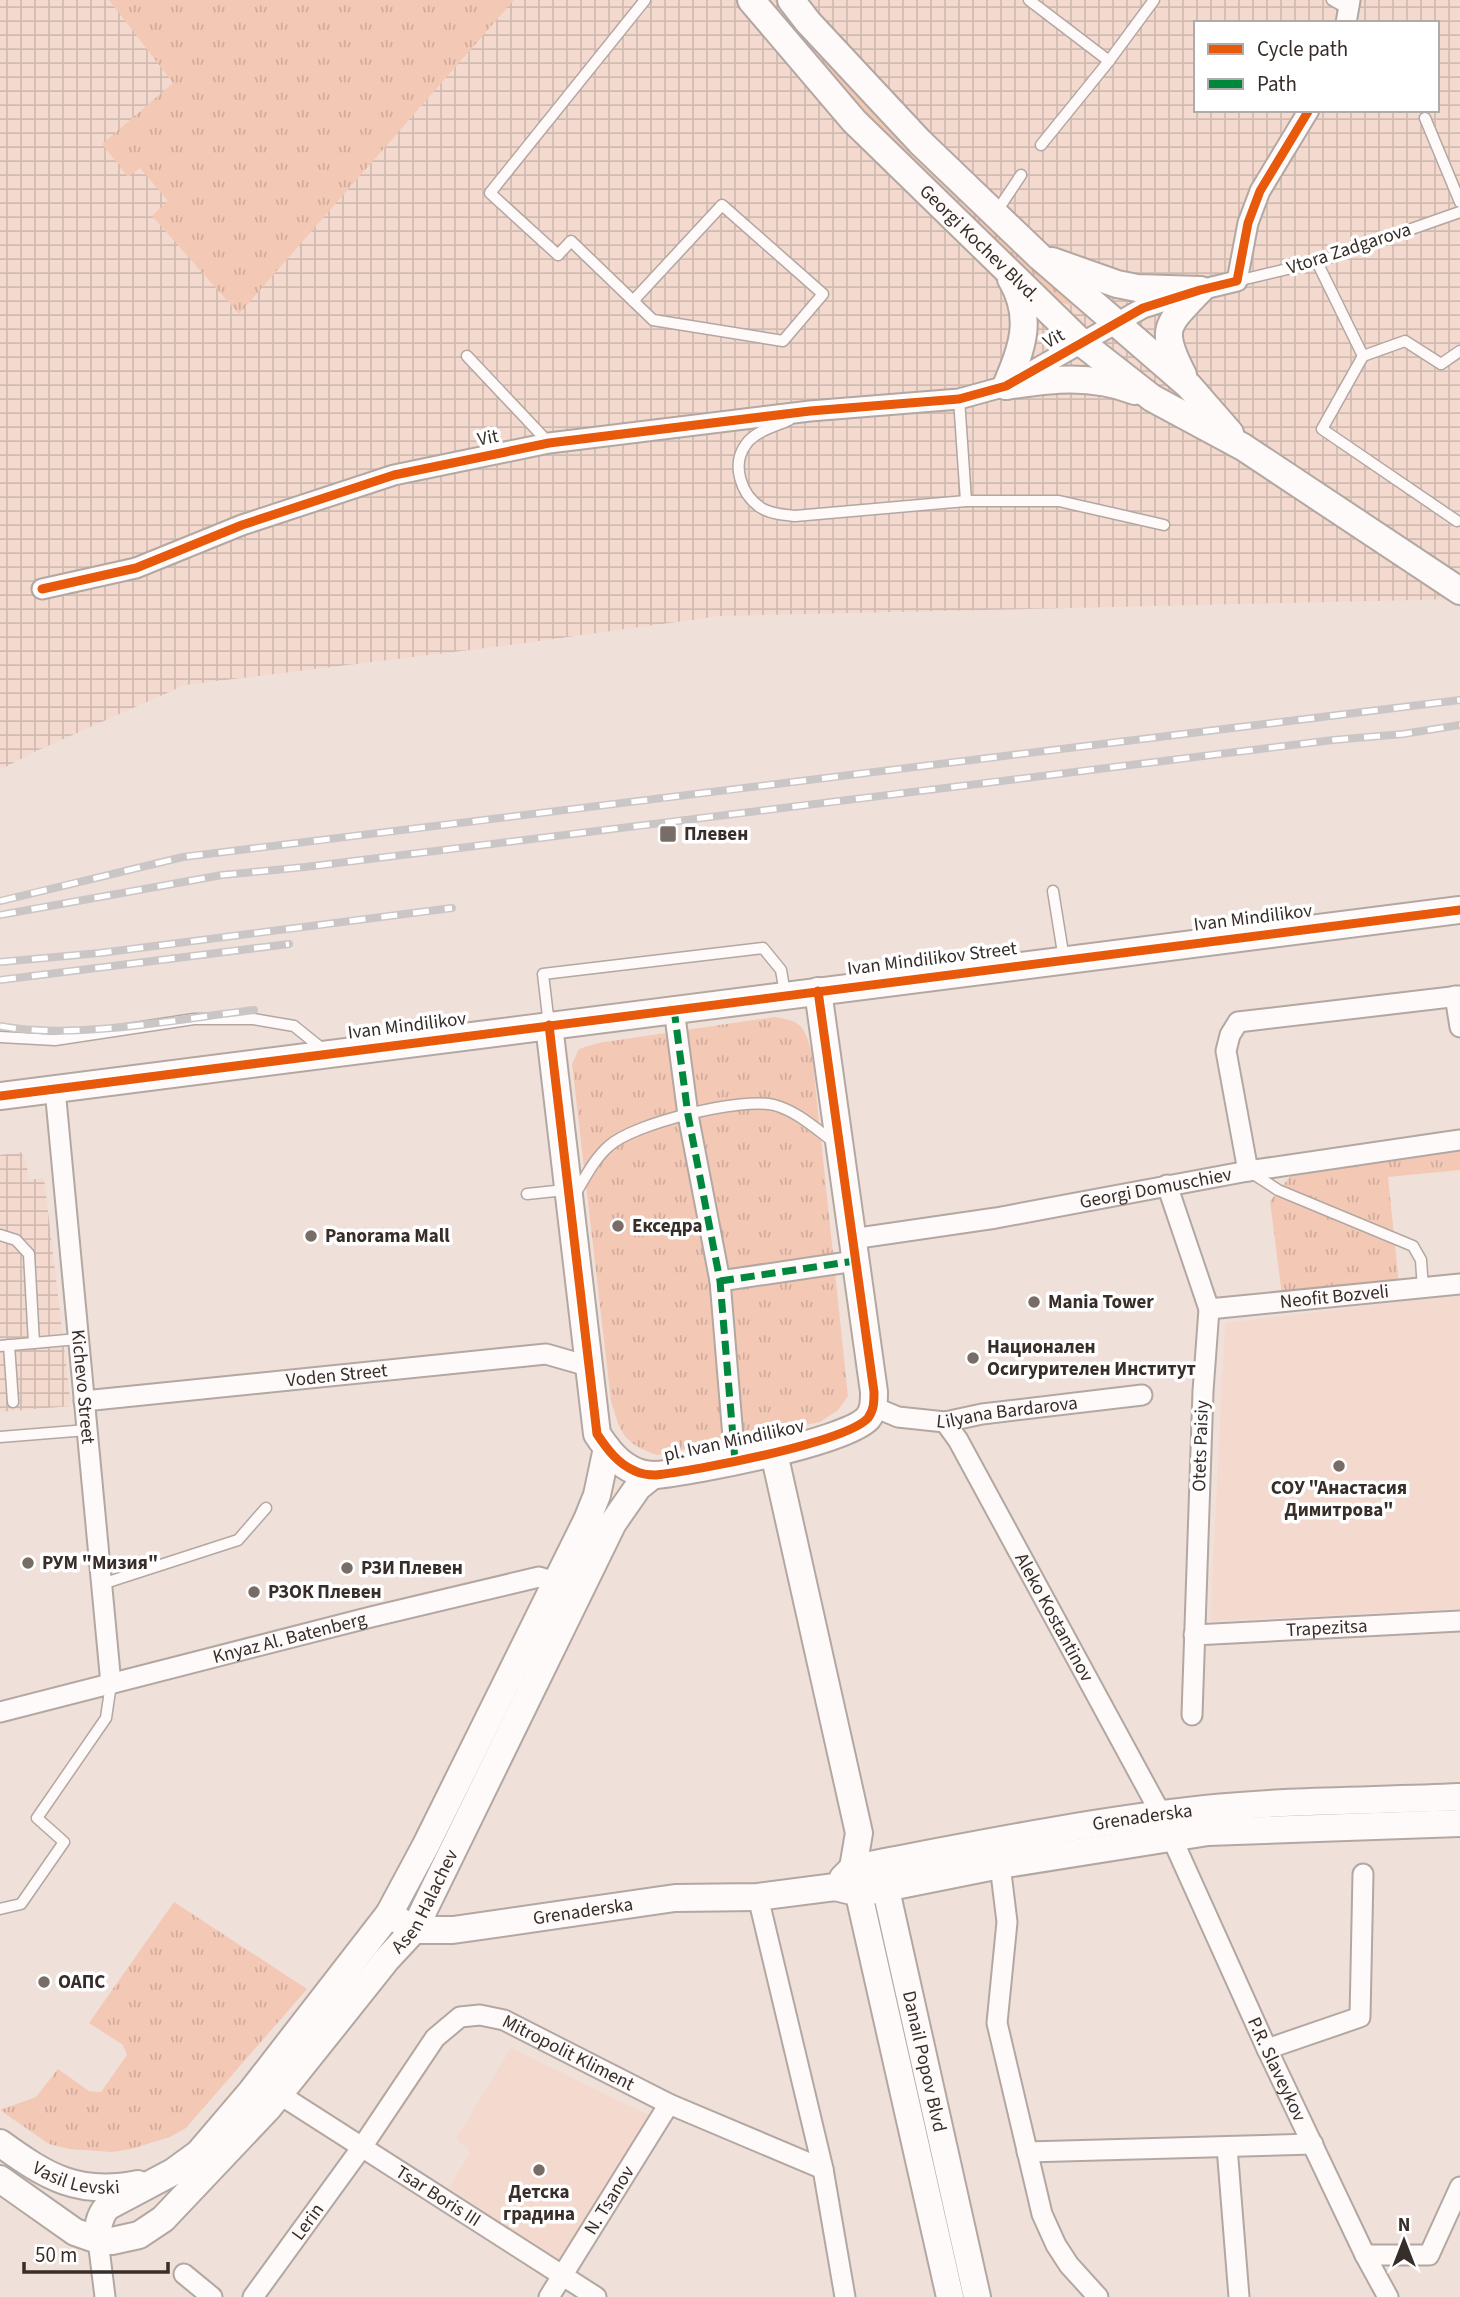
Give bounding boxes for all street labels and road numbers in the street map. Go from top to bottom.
street label: Georgi Kochev Blvd. [913,178,1046,308]
street label: Vtora Zadgarova [1283,216,1415,282]
street label: Vit [1038,322,1070,356]
street label: Vit [475,423,501,453]
street label: Ivan Mindilikov [1192,897,1314,939]
street label: Ivan Mindilikov Street [846,935,1019,983]
street label: Ivan Mindilikov [346,1005,468,1047]
street label: Georgi Domuschiev [1077,1161,1234,1216]
street label: Neofit Bozveli [1278,1278,1390,1315]
street label: Kichevo Street [64,1328,102,1446]
street label: Voden Street [285,1357,389,1394]
street label: Lilyana Bardarova [935,1389,1079,1435]
street label: Otets Paisiy [1186,1400,1216,1492]
street label: pl. Ivan Mindilikov [661,1413,807,1469]
street label: Aleko Kostantinov [1008,1548,1100,1687]
street label: Knyaz Al. Batenberg [210,1605,370,1670]
street label: Trapezitsa [1285,1612,1368,1644]
street label: Grenaderska [1090,1797,1194,1838]
street label: Asen Halachev [385,1845,465,1960]
street label: Grenaderska [531,1891,635,1932]
street label: Danail Popov Blvd [895,1988,953,2135]
street label: Mitropolit Kliment [498,2008,639,2098]
street label: P.R. Slaveykov [1241,2013,1313,2126]
street label: Vasil Levski [27,2154,121,2201]
street label: Tsar Boris III [390,2159,486,2233]
street label: N. Tsanov [577,2160,641,2240]
street label: Lerin [285,2198,330,2246]

